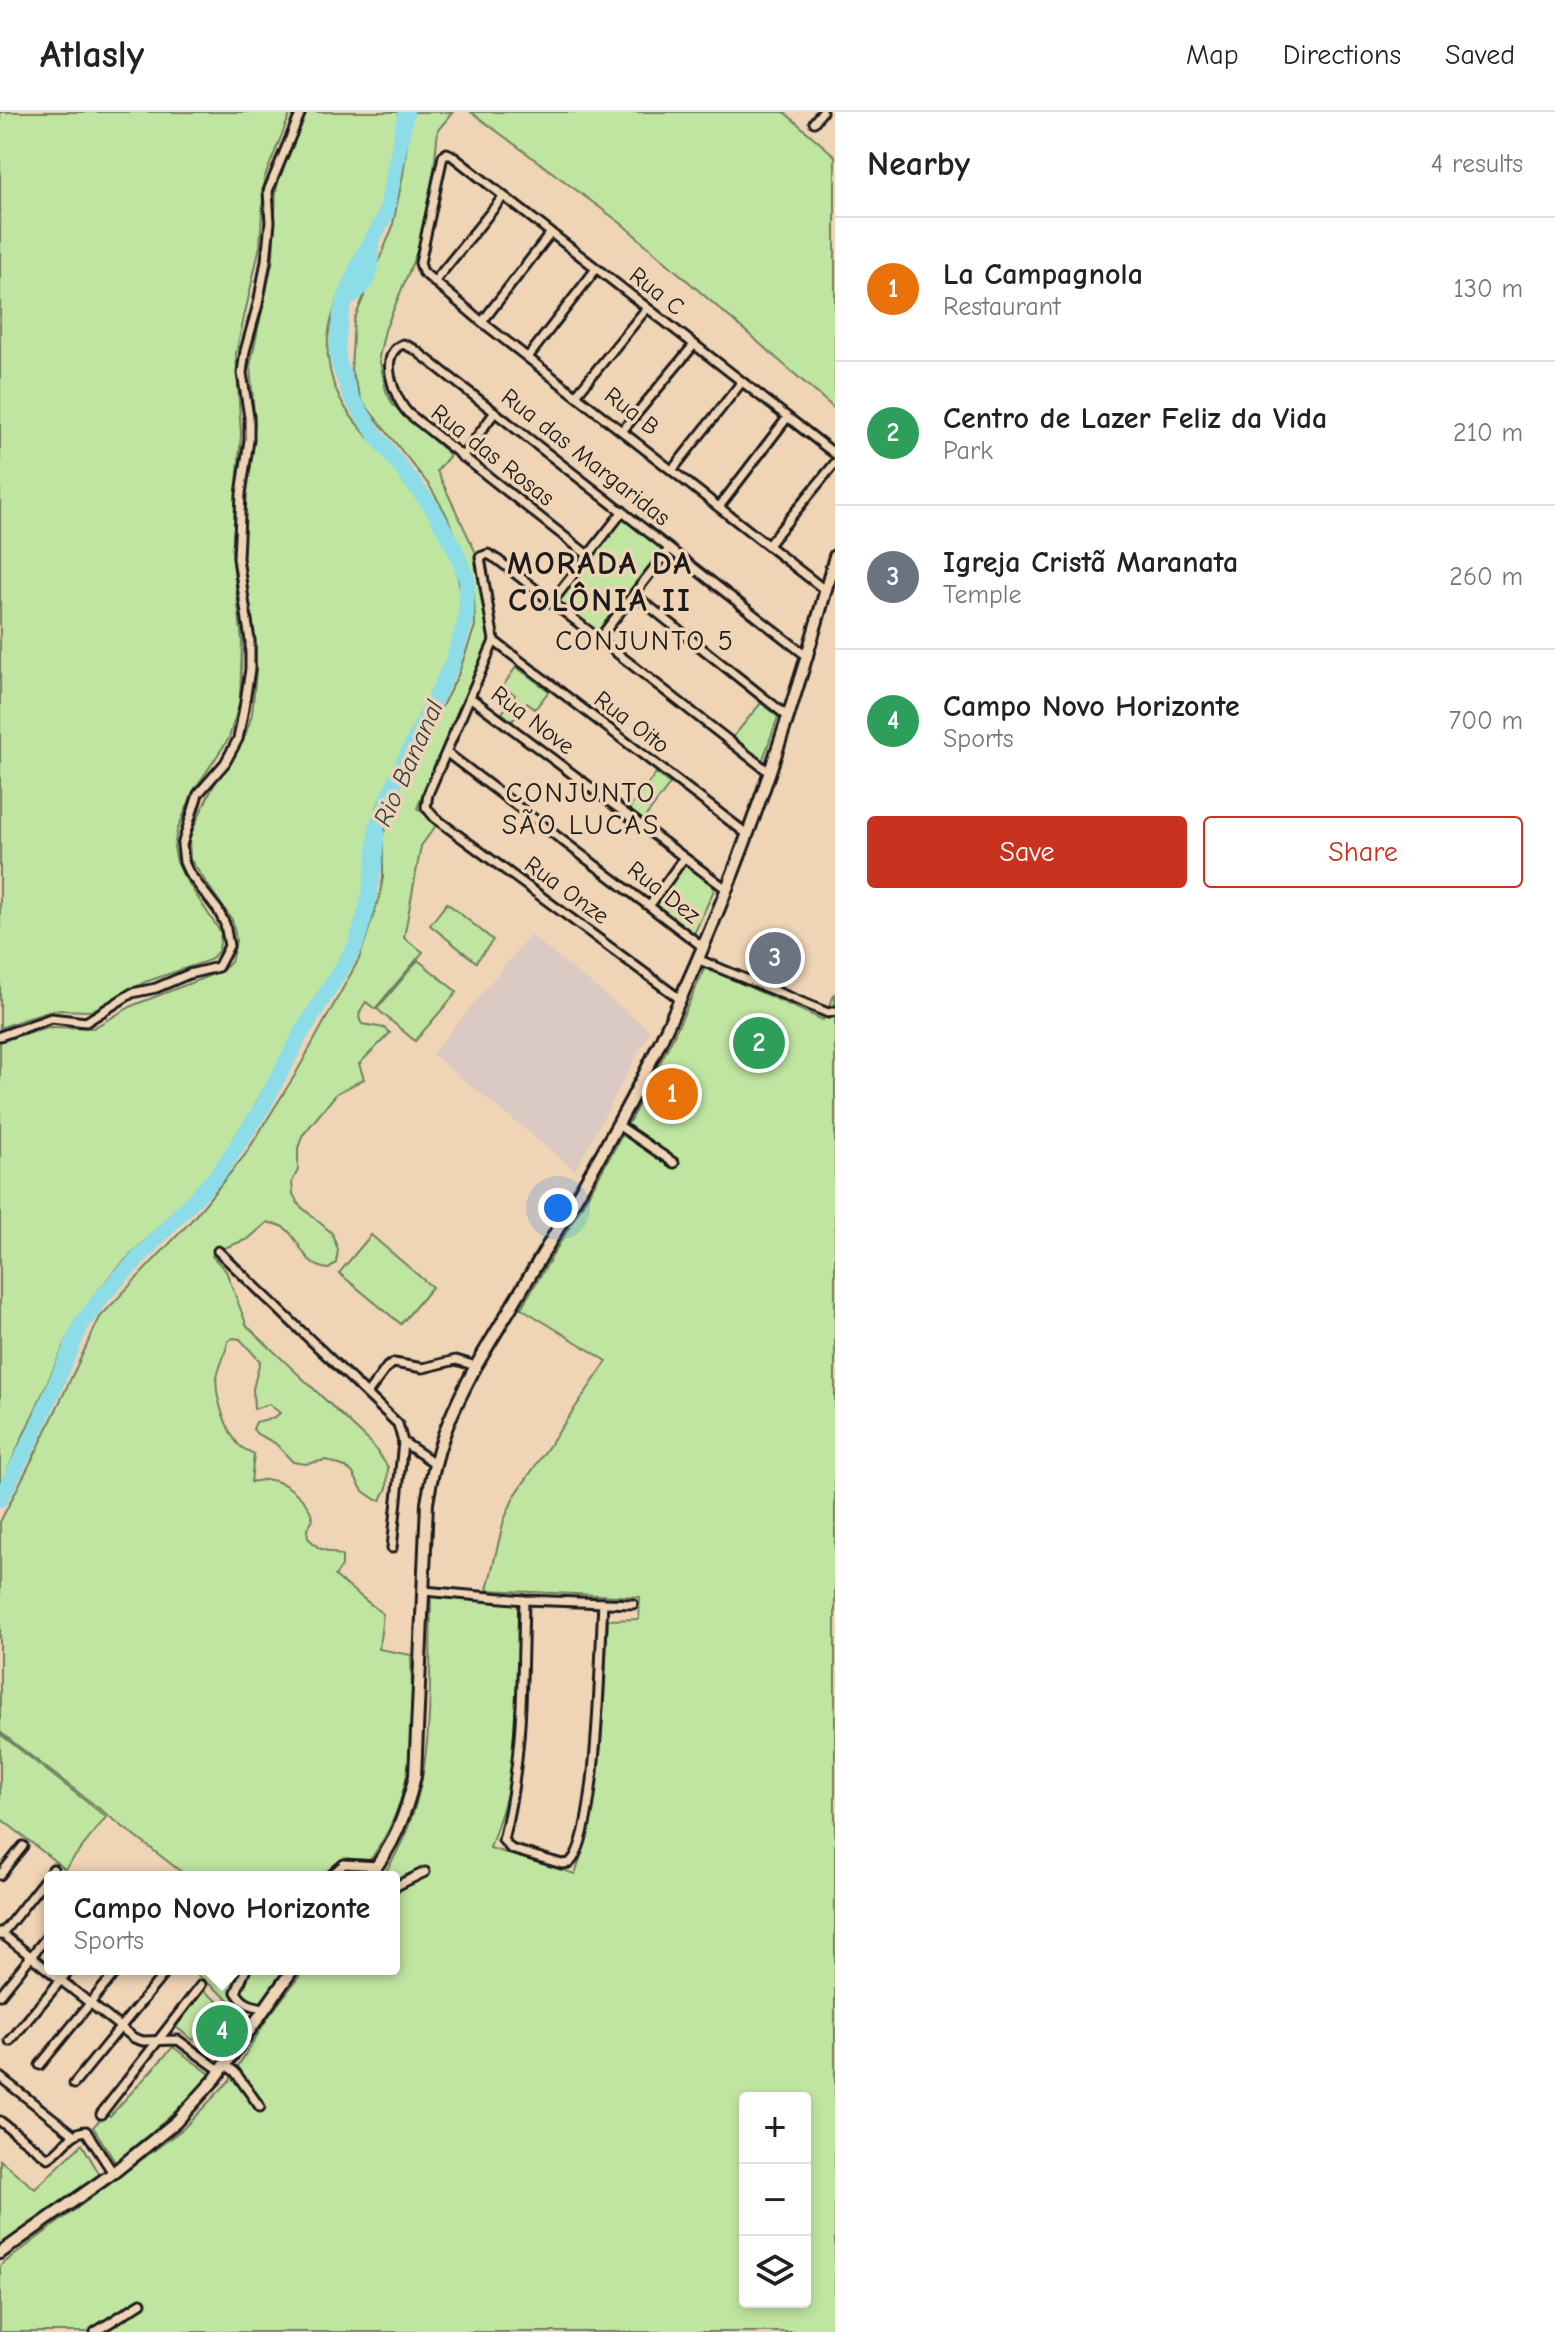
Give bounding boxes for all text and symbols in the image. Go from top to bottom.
text: Atlasly [40,33,144,77]
text: Map [1186,39,1239,71]
text: Directions [1283,39,1401,71]
text: Saved [1445,39,1515,71]
text: Nearby [867,144,970,184]
text: 4 results [1431,149,1523,179]
text: La Campagnola [943,257,1143,292]
street label: Rua C [624,261,690,321]
text: 1 [888,274,898,304]
text: 130 m [1454,274,1523,304]
text: Restaurant [943,292,1060,322]
street label: Rua B [599,381,665,441]
street label: Rua das Margaridas [496,382,676,532]
street label: Rua das Rosas [426,398,560,512]
text: Centro de Lazer Feliz da Vida [943,401,1327,436]
text: 2 [887,418,899,448]
text: 210 m [1453,418,1523,448]
text: Park [943,436,993,466]
district label: MORADA DA COLÔNIA II [507,545,693,619]
text: Igreja Cristã Maranata [943,545,1238,580]
text: 3 [887,562,899,592]
text: 260 m [1449,562,1523,592]
text: Temple [943,580,1022,610]
district label: CONJUNTO 5 [555,625,735,657]
street label: Rua Nove [486,680,580,760]
street label: Rua Oito [589,685,675,759]
text: Campo Novo Horizonte [943,689,1240,724]
water label: Rio Bananal [368,696,450,831]
text: 4 [887,706,899,736]
text: 700 m [1449,706,1523,736]
text: Sports [943,724,1014,754]
district label: CONJUNTO SÃO LUCAS [502,777,660,841]
button: Save [867,816,1187,888]
button: Share [1203,816,1523,888]
street label: Rua Onze [519,850,615,930]
street label: Rua Dez [622,855,706,929]
pin: 3 [749,928,801,988]
pin: 2 [733,1013,785,1073]
pin: 1 [646,1064,698,1124]
your location [538,1188,578,1228]
popup [44,1871,400,1975]
text: Campo Novo Horizonte [74,1891,370,1926]
text: Sports [74,1926,144,1956]
pin: 4 [196,2001,248,2061]
map controls [739,2092,811,2308]
button: + [739,2092,811,2164]
button: − [739,2164,811,2236]
button: layers [739,2236,811,2308]

